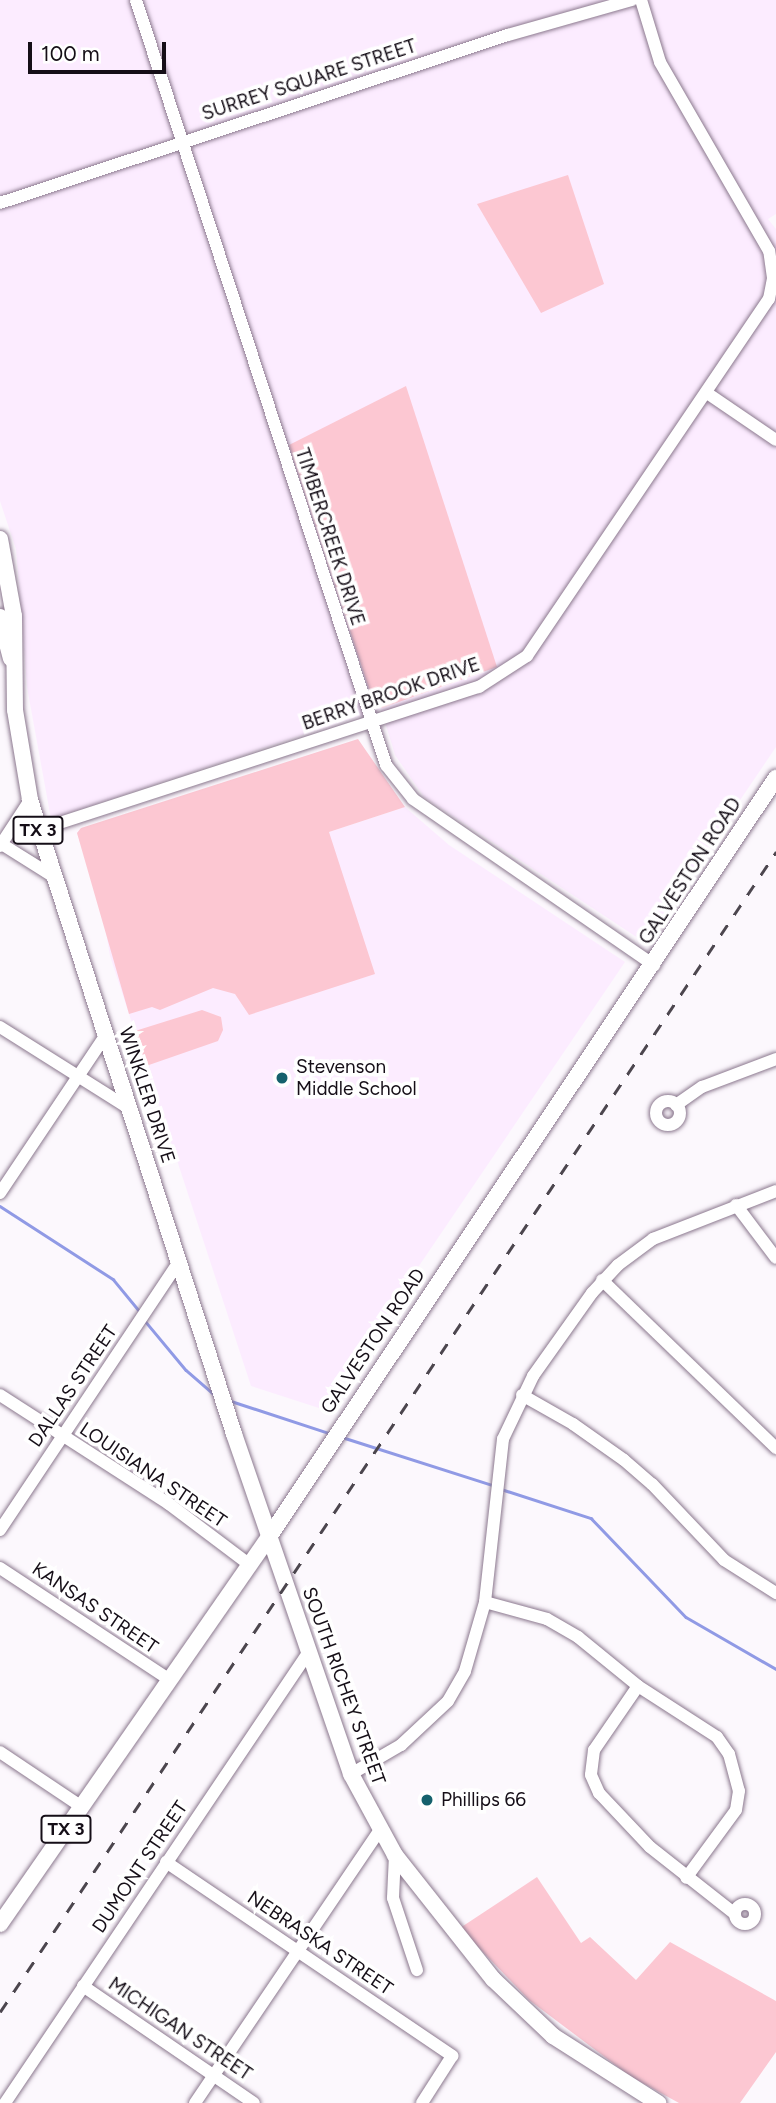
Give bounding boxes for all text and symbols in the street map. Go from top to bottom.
scale bar [32,28,170,72]
street label: SURREY SQUARE STREET [199,35,419,125]
text: 100 m [41,41,100,66]
street label: TIMBERCREEK DRIVE [291,445,369,629]
street label: BERRY BROOK DRIVE [299,653,483,735]
street label: GALVESTON ROAD [634,793,746,949]
road number: TX 3 [12,816,64,844]
street label: WINKLER DRIVE [114,1024,180,1166]
place label: Stevenson Middle School [296,1056,417,1100]
marker: Stevenson Middle School [274,1070,290,1086]
street label: GALVESTON ROAD [316,1264,430,1418]
street label: DALLAS STREET [24,1321,122,1451]
street label: LOUISIANA STREET [75,1418,231,1532]
street label: KANSAS STREET [28,1557,162,1659]
street label: SOUTH RICHEY STREET [298,1584,390,1788]
place label: Phillips 66 [441,1789,526,1811]
marker: Phillips 66 [419,1792,435,1808]
street label: DUMONT STREET [87,1797,193,1937]
road number: TX 3 [40,1814,92,1843]
street label: NEBRASKA STREET [243,1886,397,2000]
street label: MICHIGAN STREET [104,1973,256,2085]

